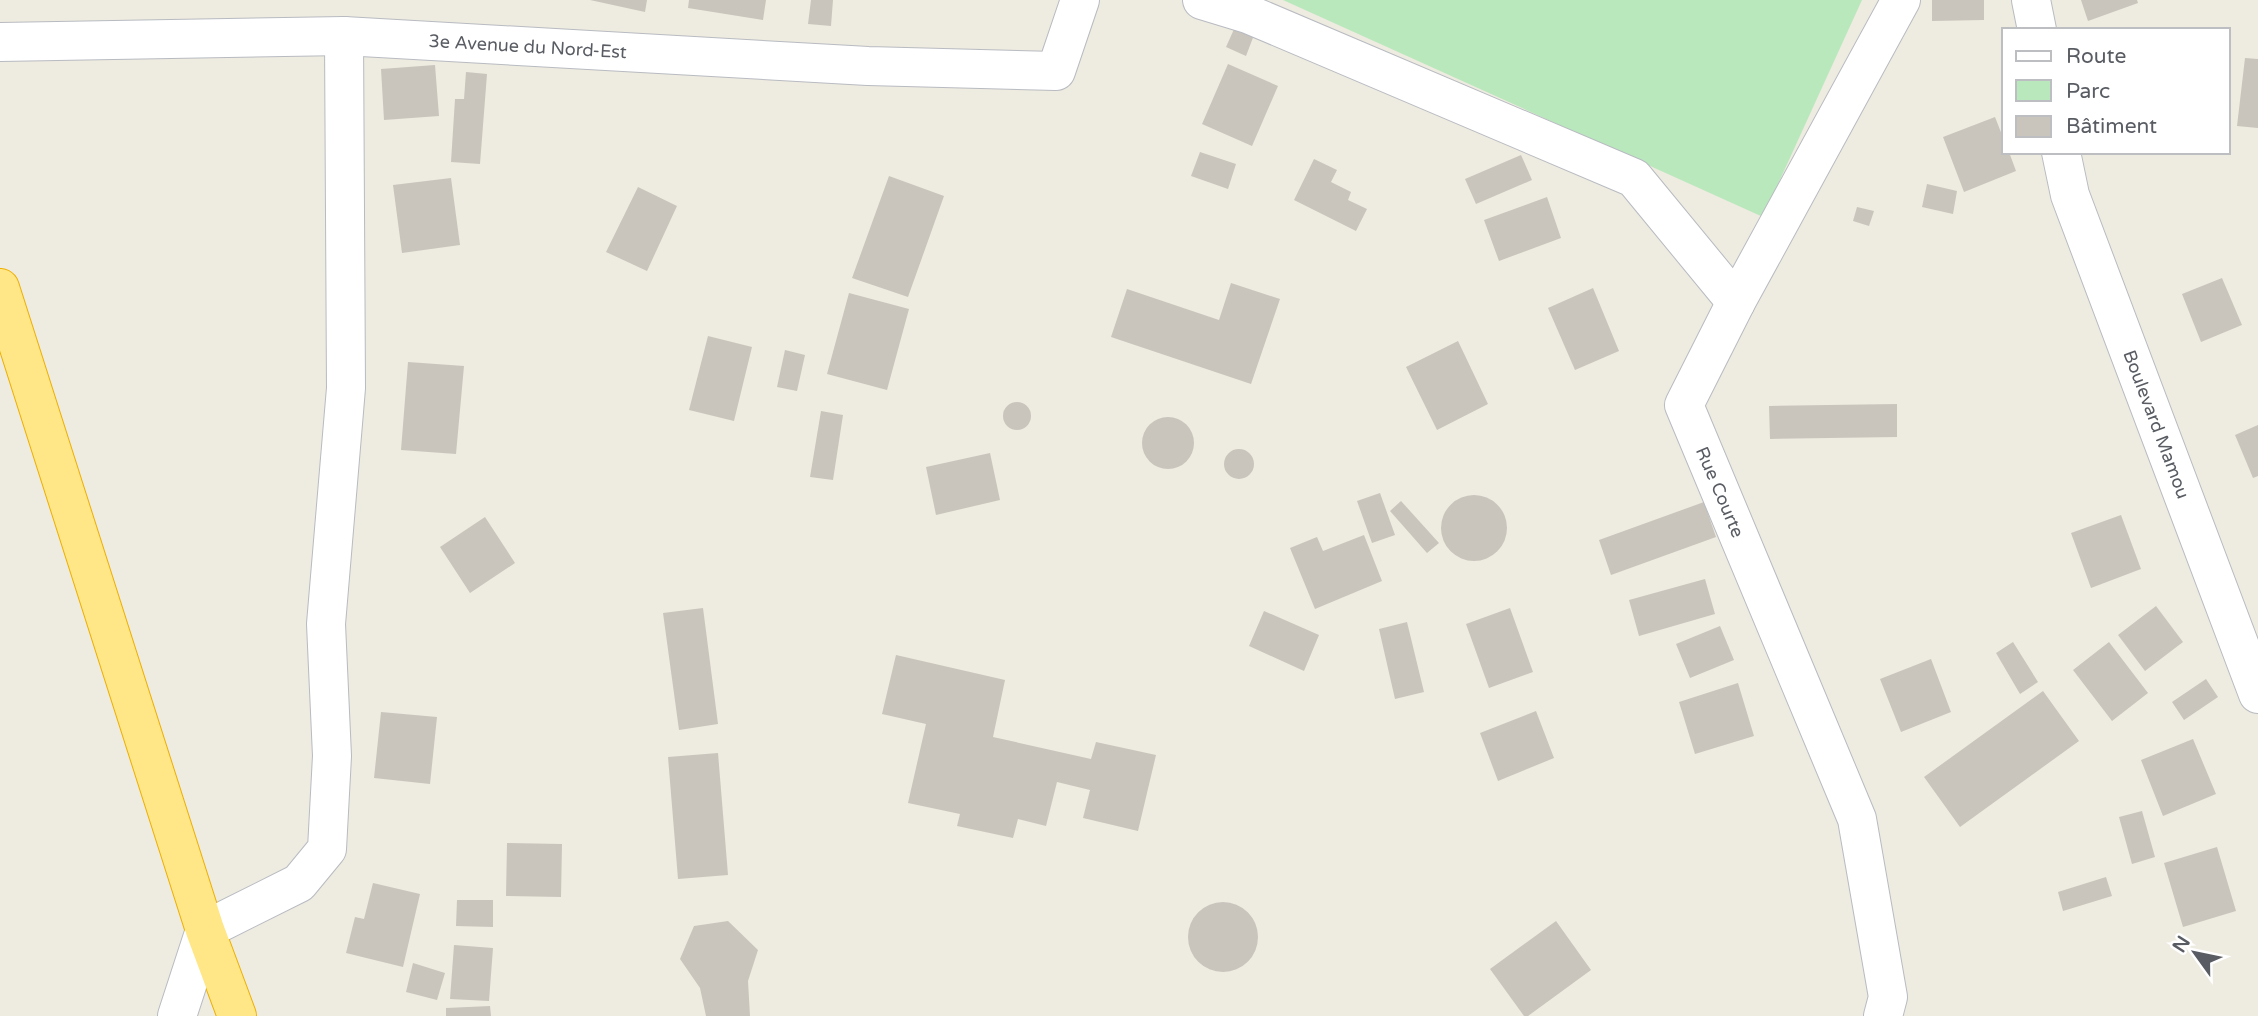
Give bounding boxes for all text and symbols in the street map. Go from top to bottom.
legend [2002,28,2230,154]
street label: 3e Avenue du Nord-Est [428,30,628,63]
text: Route [2066,44,2126,69]
text: Parc [2066,79,2110,104]
text: Bâtiment [2066,114,2157,139]
street label: Boulevard Mamou [2118,347,2194,502]
street label: Rue Courte [1691,443,1749,541]
north arrow [2160,918,2230,988]
text: N [2168,932,2195,957]

